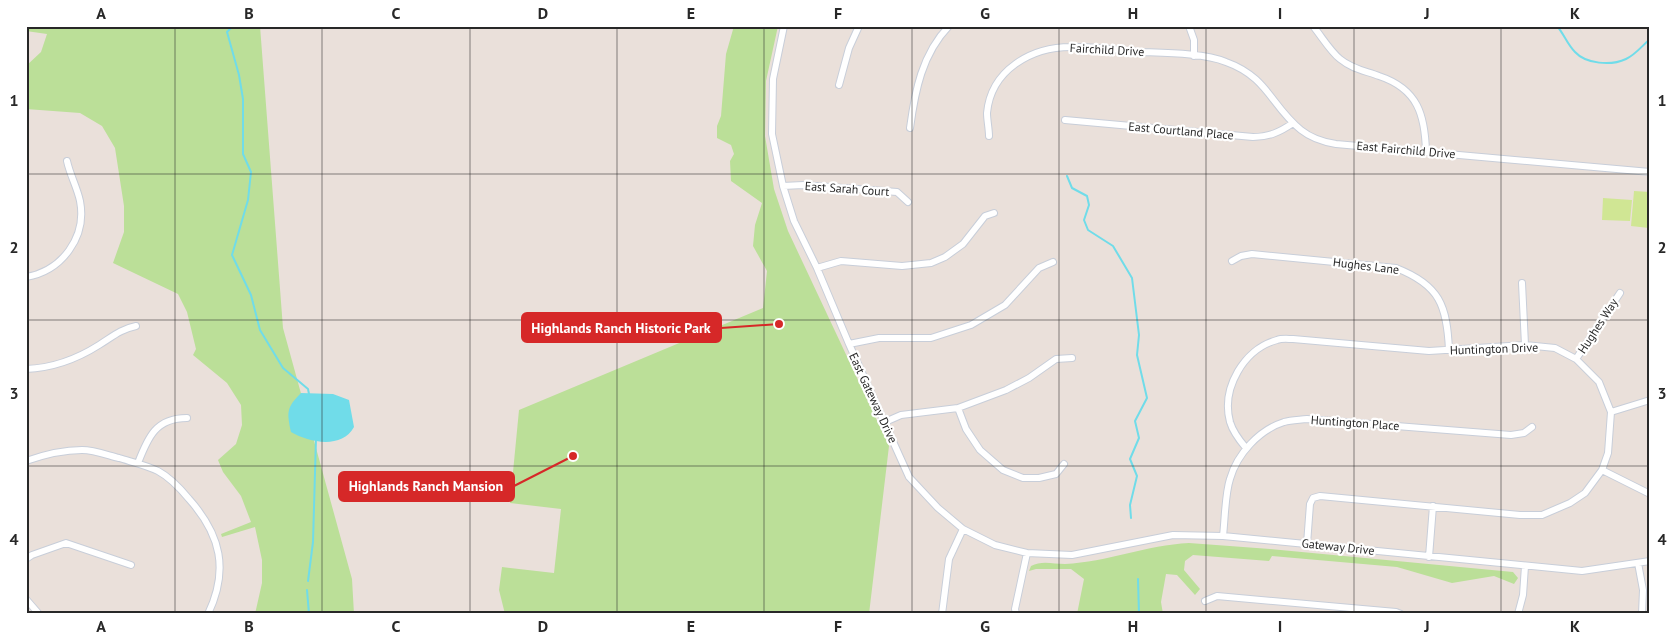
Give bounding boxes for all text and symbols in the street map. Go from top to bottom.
text: A [96,3,106,23]
text: B [244,3,254,23]
text: C [392,3,401,23]
text: D [538,3,548,23]
text: E [687,3,695,23]
text: F [834,3,842,23]
text: G [980,3,990,23]
text: H [1128,3,1138,23]
text: I [1278,3,1282,23]
text: J [1423,3,1430,23]
text: K [1570,3,1580,23]
street label: Fairchild Drive [1069,40,1145,59]
text: 1 [9,90,19,110]
text: 1 [1657,90,1667,110]
street label: East Courtland Place [1128,118,1234,143]
street label: East Fairchild Drive [1356,138,1456,161]
street label: East Sarah Court [804,178,890,199]
text: 2 [9,237,19,257]
text: 2 [1657,237,1667,257]
street label: Hughes Lane [1332,254,1400,277]
street label: Hughes Way [1574,295,1621,356]
callout: Highlands Ranch Historic Park [522,313,721,342]
text: Highlands Ranch Historic Park [531,319,711,337]
street label: Huntington Drive [1450,339,1538,358]
street label: East Gateway Drive [846,350,901,445]
text: 3 [9,383,19,403]
text: 3 [1657,383,1667,403]
street label: Huntington Place [1310,412,1400,433]
callout: Highlands Ranch Mansion [339,472,514,501]
text: Highlands Ranch Mansion [349,477,503,495]
text: 4 [9,529,19,549]
text: 4 [1657,529,1667,549]
street label: Gateway Drive [1301,535,1375,558]
text: A [96,616,106,636]
text: B [244,616,254,636]
text: C [392,616,401,636]
text: D [538,616,548,636]
text: E [687,616,695,636]
text: F [834,616,842,636]
text: G [980,616,990,636]
text: H [1128,616,1138,636]
text: I [1278,616,1282,636]
text: J [1423,616,1430,636]
text: K [1570,616,1580,636]

